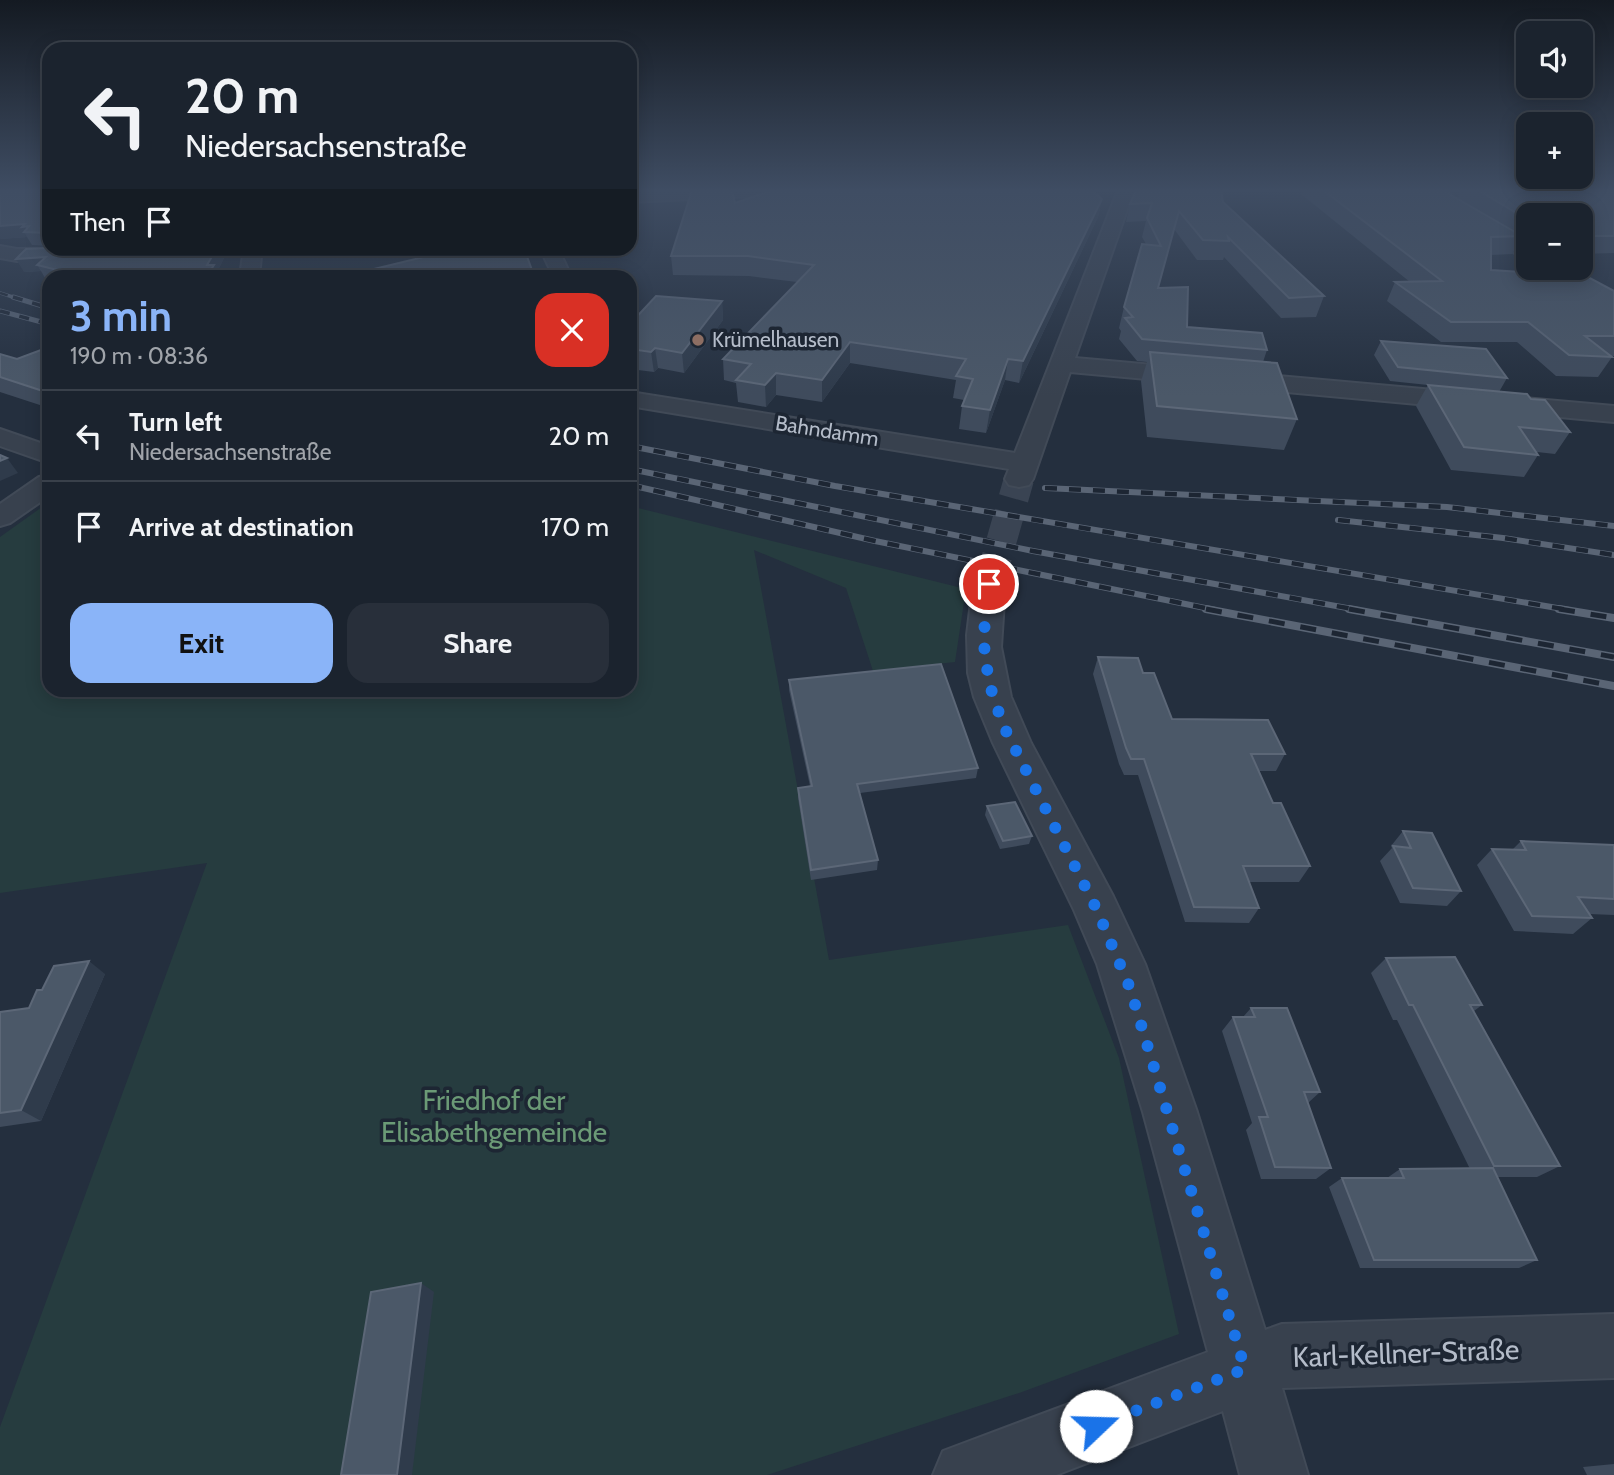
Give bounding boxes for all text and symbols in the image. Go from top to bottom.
map controls [1516,21,1593,280]
button: sound [1516,21,1593,98]
text: 20 m [185,66,299,125]
icon: left [70,70,161,161]
button: + [1516,112,1593,189]
text: Niedersachsenstraße [185,126,467,165]
icon: arrive [140,203,178,241]
button: − [1516,203,1593,280]
text: Then [70,206,126,238]
text: 3 min [70,290,172,342]
button: close [535,293,609,367]
place label: Krümelhausen [712,327,839,352]
marker: Krümelhausen [690,332,706,348]
text: 190 m · 08:36 [70,342,208,370]
text: Turn left [129,406,222,438]
street label: Bahndamm [774,410,881,451]
icon: left [70,417,108,455]
text: 20 m [549,420,609,452]
text: Niedersachsenstraße [129,438,331,466]
icon: arrive [70,508,108,546]
text: Arrive at destination [129,511,354,543]
text: 170 m [541,511,609,543]
pin [959,554,1019,614]
icon: arrive [970,565,1008,603]
button: Exit [70,603,333,683]
button: Share [347,603,609,683]
park label: Friedhof der Elisabethgemeinde [381,1083,607,1149]
street label: Karl-Kellner-Straße [1292,1332,1520,1374]
position arrow [1059,1389,1133,1463]

